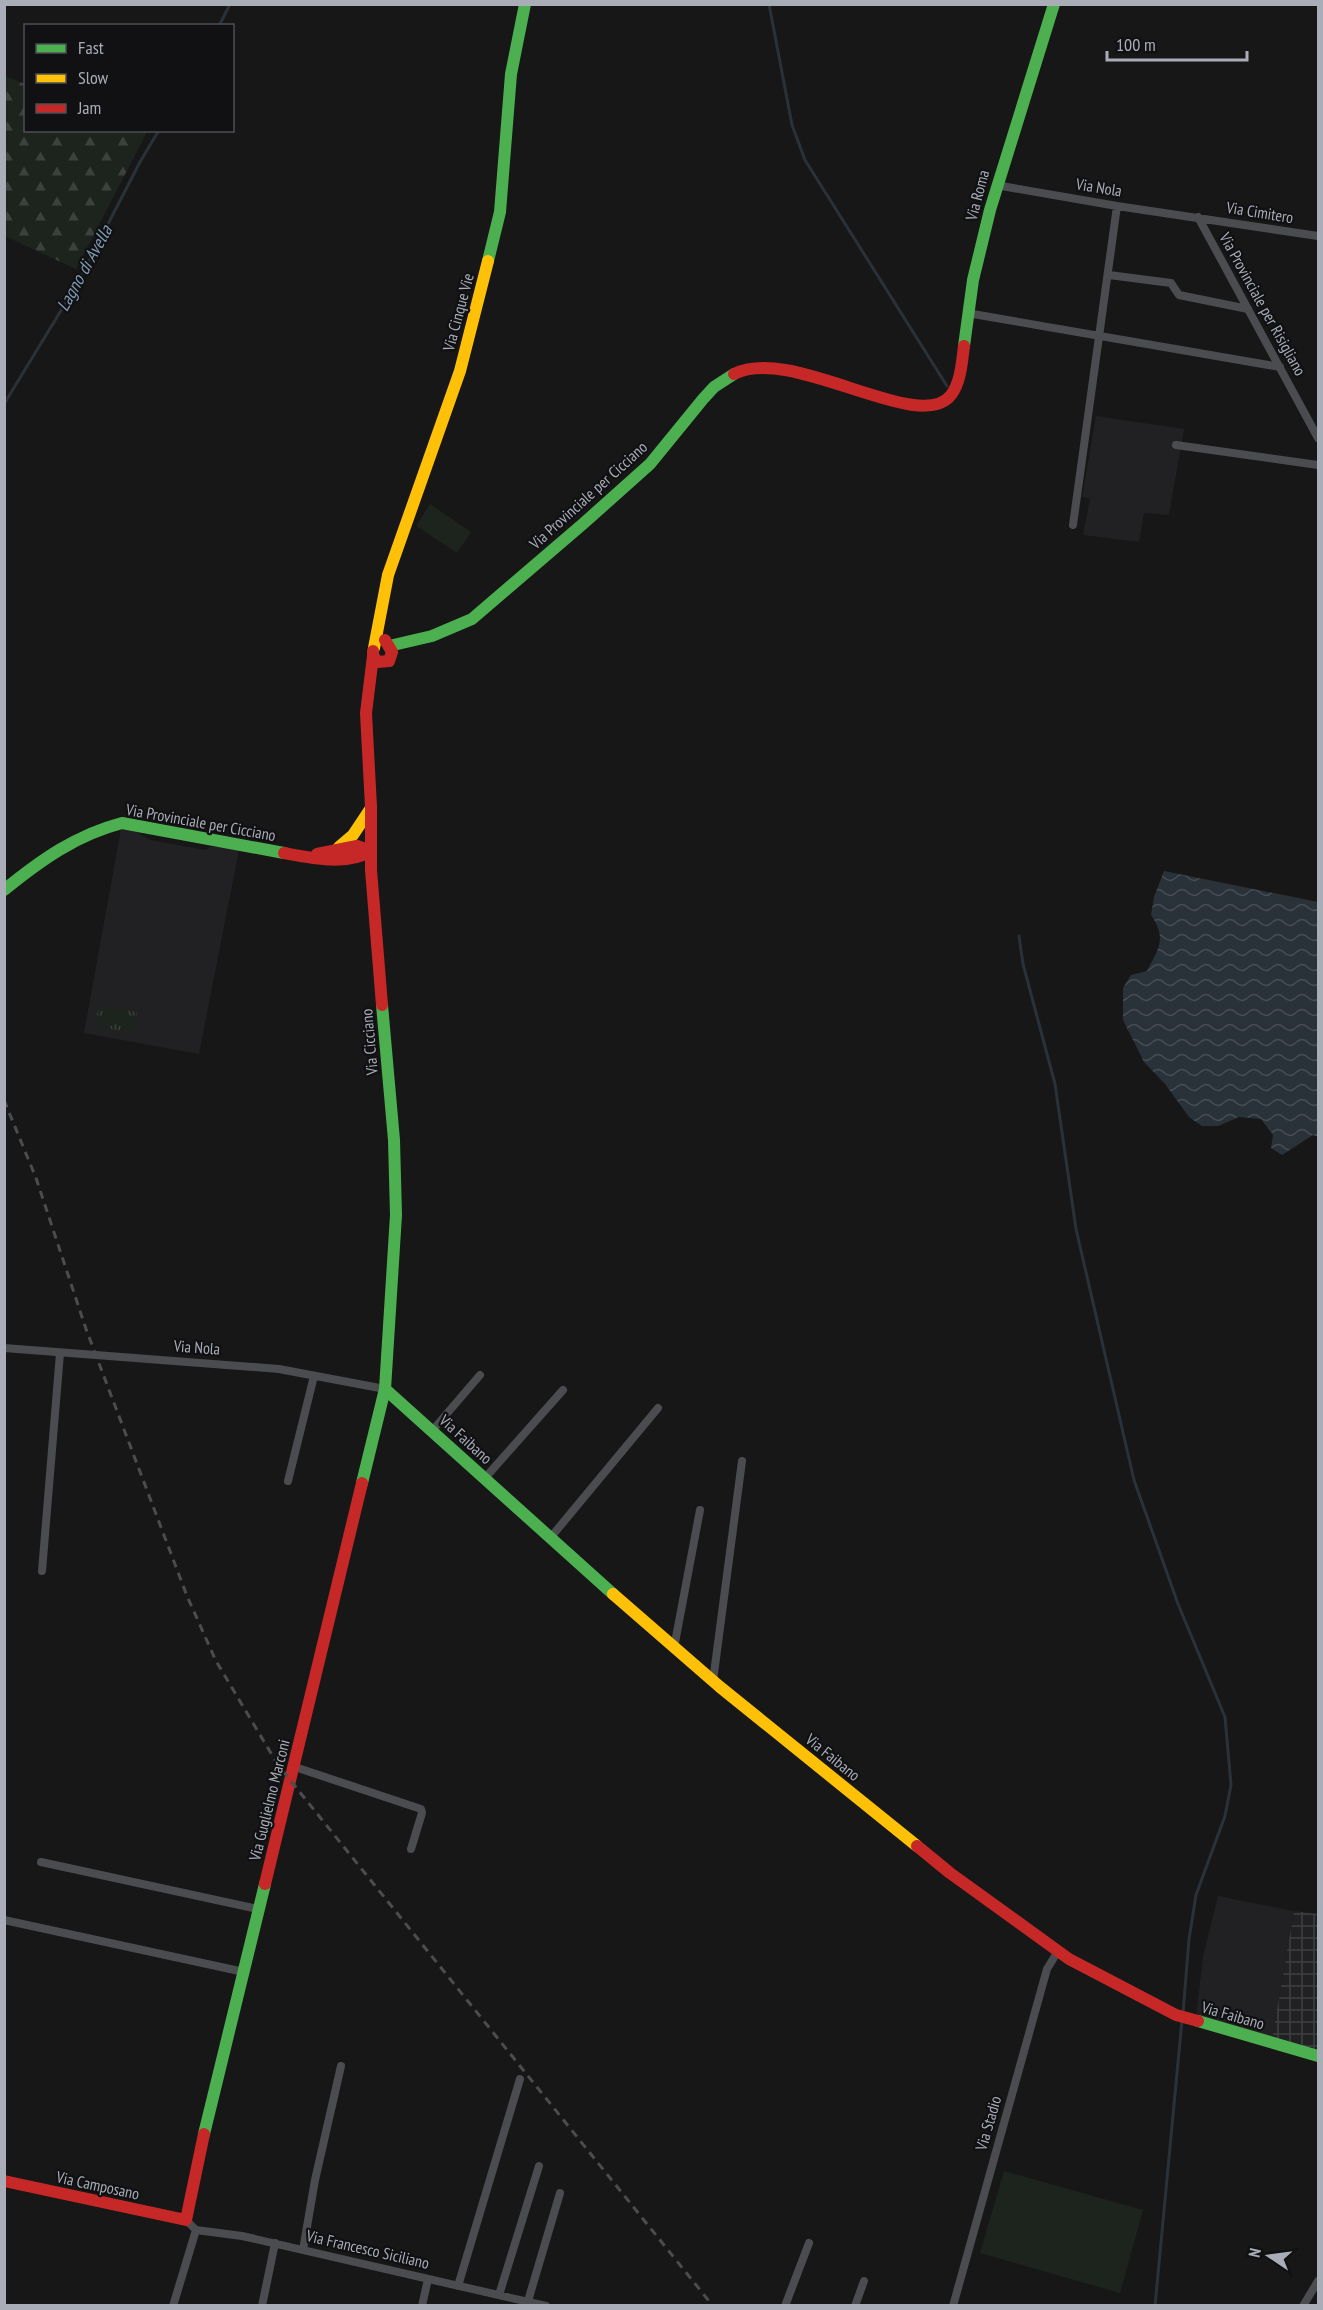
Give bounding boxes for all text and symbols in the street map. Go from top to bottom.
legend [24,24,234,132]
scale bar [1107,24,1246,62]
text: 100 m [1116,33,1156,56]
text: Fast [78,36,104,59]
text: Slow [78,66,109,89]
text: Jam [77,96,101,119]
street label: Via Roma [960,168,993,223]
street label: Via Nola [1074,173,1123,201]
street label: Via Cimitero [1224,197,1295,227]
water label: Lagno di Avella [51,220,117,315]
street label: Via Provinciale per Risigliano [1215,228,1311,379]
street label: Via Cinque Vie [438,271,478,354]
street label: Via Provinciale per Cicciano [524,437,651,554]
street label: Via Provinciale per Cicciano [124,799,277,845]
street label: Via Cicciano [356,1008,382,1077]
street label: Via Nola [172,1335,221,1359]
street label: Via Faibano [435,1409,497,1468]
street label: Via Faibano [801,1728,864,1785]
street label: Via Guglielmo Marconi [244,1737,294,1864]
street label: Via Faibano [1198,1996,1267,2034]
street label: Via Stadio [970,2093,1005,2153]
street label: Via Camposano [54,2166,141,2204]
street label: Via Francesco Siciliano [304,2225,431,2273]
north arrow [1239,2226,1299,2286]
text: N [1244,2246,1265,2259]

